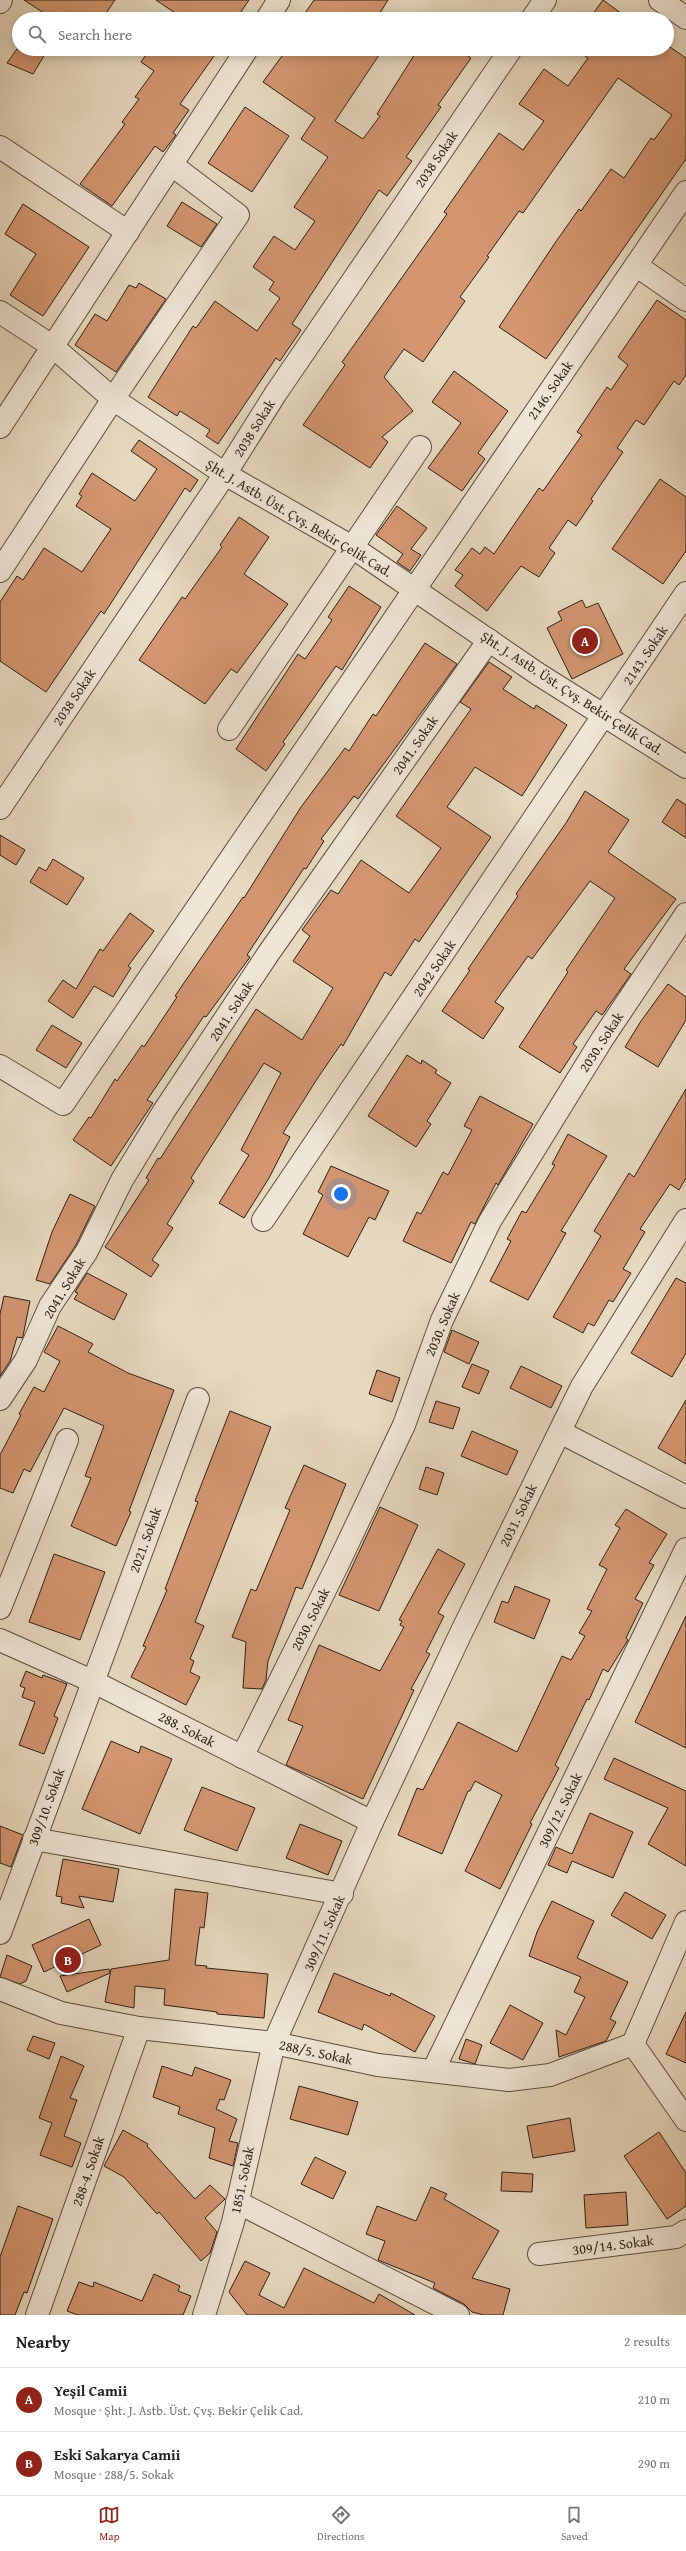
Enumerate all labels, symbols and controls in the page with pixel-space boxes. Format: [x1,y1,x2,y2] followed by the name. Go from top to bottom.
[12,12,674,56] search box
[26,23,48,45] icon: search
[58,24,132,45] text: Search here
[410,126,463,191] street label: 2038 Sokak
[522,356,578,424] street label: 2146. Sokak
[228,394,280,461] street label: 2038 Sokak
[202,454,396,582] street label: Şht. J. Astb. Üst. Çvş. Bekir Çelik Cad.
[618,620,673,689] street label: 2143. Sokak
[572,626,598,656] pin: A
[478,628,666,758] street label: Şht. J. Astb. Üst. Çvş. Bekir Çelik Cad.
[48,664,101,729] street label: 2038 Sokak
[387,711,443,779] street label: 2041. Sokak
[408,935,461,1000] street label: 2042 Sokak
[204,976,258,1045] street label: 2041. Sokak
[574,1007,628,1076] street label: 2030. Sokak
[331,1184,351,1204] your location
[38,1253,91,1322] street label: 2041. Sokak
[419,1288,465,1359] street label: 2030. Sokak
[494,1479,542,1550] street label: 2031. Sokak
[124,1504,166,1575] street label: 2021. Sokak
[286,1583,335,1654] street label: 2030. Sokak
[155,1706,220,1752] street label: 288. Sokak
[23,1764,70,1849] street label: 309/10. Sokak
[533,1768,587,1851] street label: 309/12. Sokak
[298,1891,350,1974] street label: 309/11. Sokak
[55,1945,81,1975] pin: B
[277,2034,356,2070] street label: 288/5. Sokak
[67,2132,110,2209] street label: 288-4. Sokak
[225,2144,259,2215] street label: 1851. Sokak
[571,2230,656,2260] street label: 309/14. Sokak
[16,2329,70,2354] text: Nearby
[624,2332,670,2351] text: 2 results
[54,2380,127,2401] text: Yeşil Camii
[25,2390,33,2409] text: A
[638,2390,670,2409] text: 210 m
[54,2401,303,2420] text: Mosque · Şht. J. Astb. Üst. Çvş. Bekir Çelik Cad.
[54,2444,180,2465] text: Eski Sakarya Camii
[25,2454,33,2473] text: B
[638,2454,670,2473] text: 290 m
[54,2465,174,2484] text: Mosque · 288/5. Sokak
[98,2504,120,2544] tab: Map
[317,2504,364,2544] tab: Directions
[561,2504,588,2544] tab: Saved

